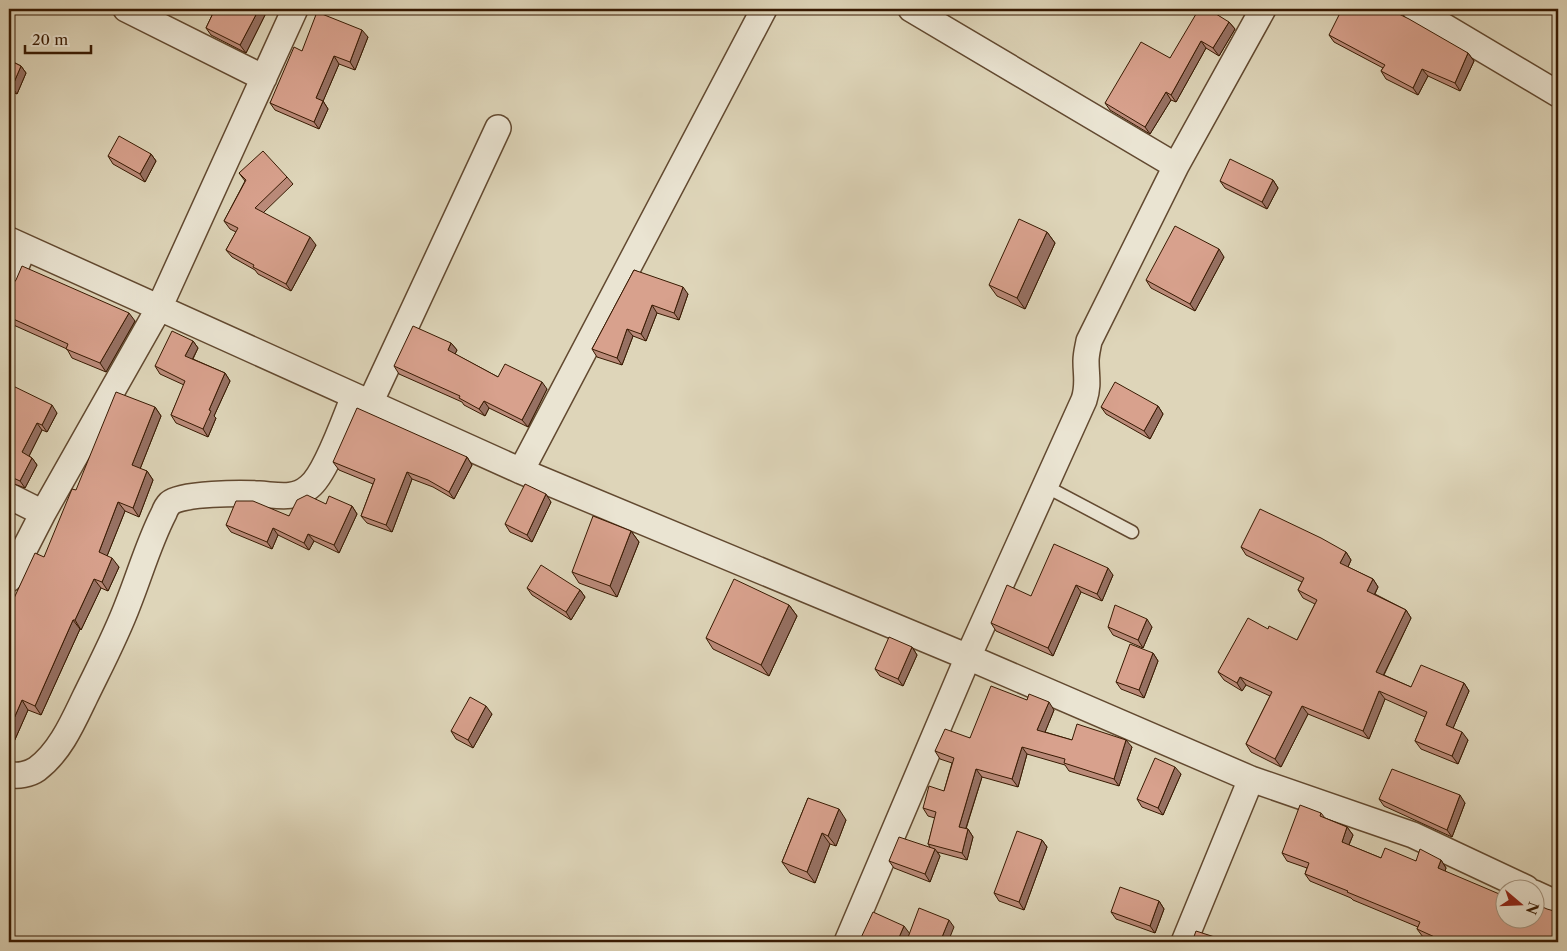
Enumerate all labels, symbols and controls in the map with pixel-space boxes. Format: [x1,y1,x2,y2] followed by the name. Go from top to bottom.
[25,22,91,54] scale bar
[32,30,68,49] text: 20 m
[1494,878,1544,928] north arrow
[1522,900,1543,917] text: N

